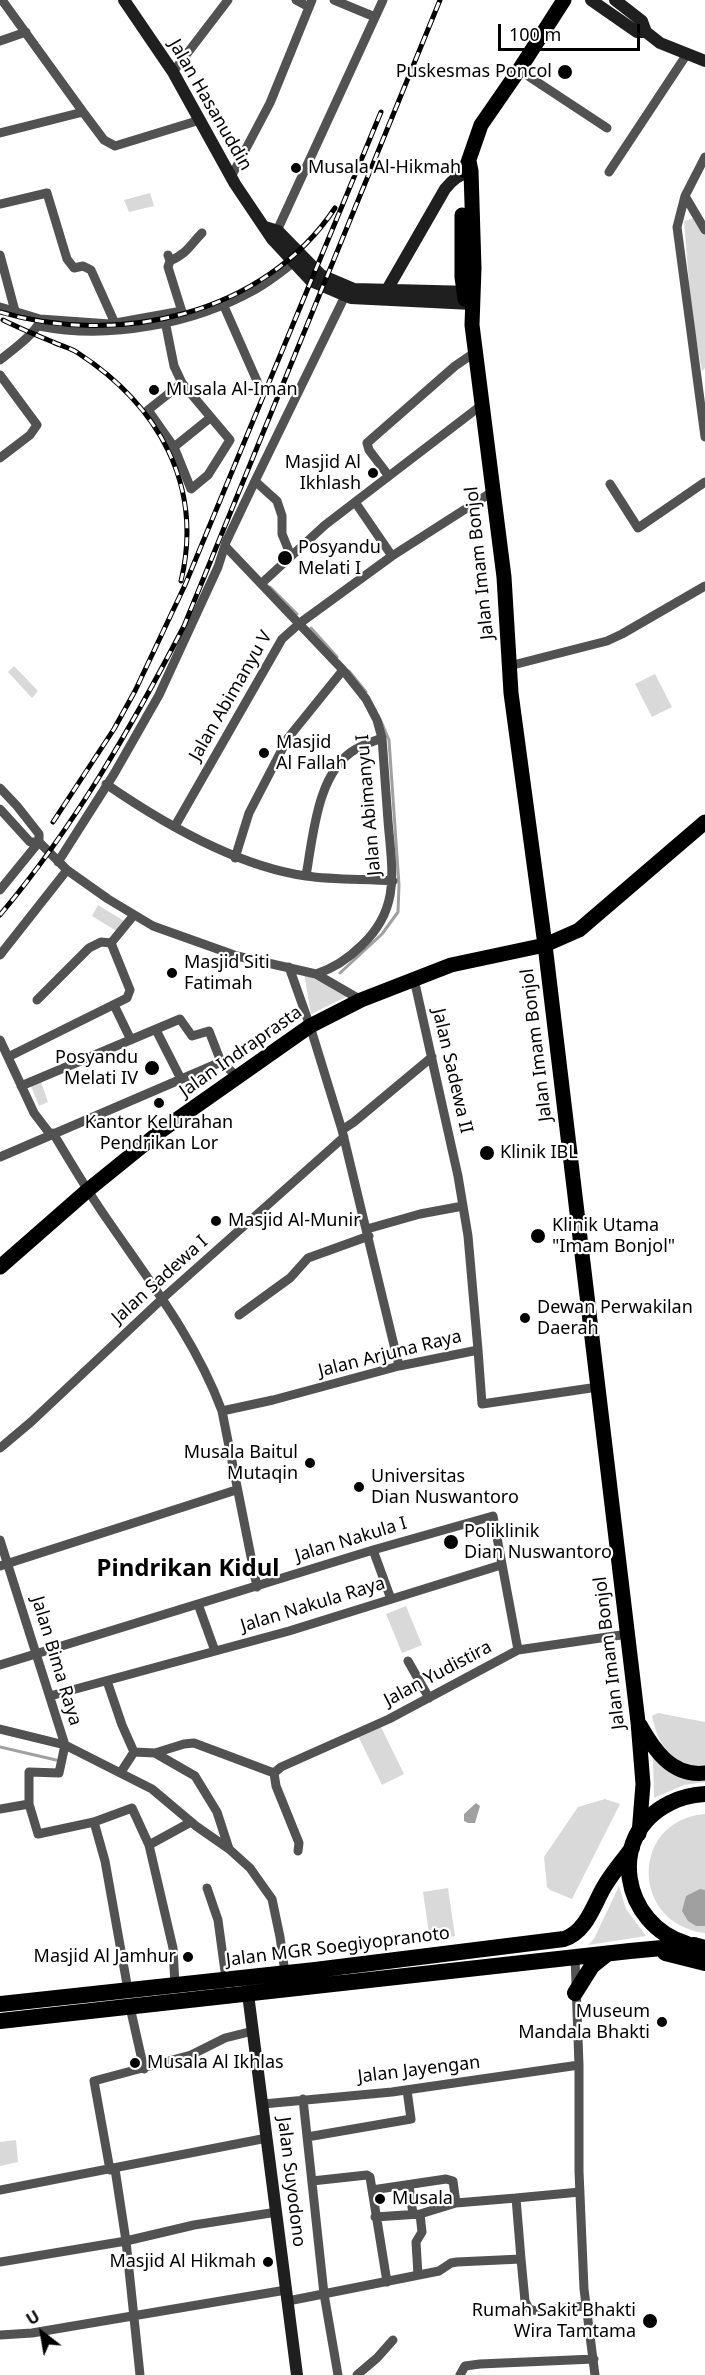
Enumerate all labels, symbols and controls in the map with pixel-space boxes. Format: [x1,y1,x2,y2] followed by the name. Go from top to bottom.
[501,12,644,50] scale bar
[509,22,561,46] text: 100 m
[164,36,256,174] street label: Jalan Hasanuddin
[396,61,552,83] place label: Puskesmas Poncol
[556,63,574,81] marker: Puskesmas Poncol
[308,157,461,179] place label: Musala Al-Hikmah
[289,161,303,175] marker: Musala Al-Hikmah
[166,379,298,401] place label: Musala Al-Iman
[147,383,161,397] marker: Musala Al-Iman
[285,452,361,494] place label: Masjid Al Ikhlash
[366,466,380,480] marker: Masjid Al Ikhlash
[461,485,499,641] street label: Jalan Imam Bonjol
[298,537,381,580] place label: Posyandu Melati I
[276,549,294,567] marker: Posyandu Melati I
[185,627,277,765] street label: Jalan Abimanyu V
[276,732,347,774] place label: Masjid Al Fallah
[352,733,386,877] street label: Jalan Abimanyu I
[257,746,271,760] marker: Masjid Al Fallah
[184,952,270,994] place label: Masjid Siti Fatimah
[165,966,179,980] marker: Masjid Siti Fatimah
[517,967,557,1123] street label: Jalan Imam Bonjol
[176,1002,306,1102] street label: Jalan Indraprasta
[427,1006,477,1136] street label: Jalan Sadewa II
[55,1047,138,1090] place label: Posyandu Melati IV
[143,1059,161,1077] marker: Posyandu Melati IV
[152,1096,166,1110] marker: Kantor Kelurahan Pendrikan Lor
[85,1112,233,1154] place label: Kantor Kelurahan Pendrikan Lor
[500,1142,578,1164] place label: Klinik IBL
[478,1144,496,1162] marker: Klinik IBL
[228,1210,361,1232] place label: Masjid Al-Munir
[209,1214,223,1228] marker: Masjid Al-Munir
[552,1215,675,1258] place label: Klinik Utama "Imam Bonjol"
[529,1227,547,1245] marker: Klinik Utama "Imam Bonjol"
[108,1231,212,1329] street label: Jalan Sadewa I
[537,1297,693,1340] place label: Dewan Perwakilan Daerah
[518,1311,532,1325] marker: Dewan Perwakilan Daerah
[316,1326,464,1382] street label: Jalan Arjuna Raya
[184,1442,298,1484] place label: Musala Baitul Mutaqin
[303,1456,317,1470] marker: Musala Baitul Mutaqin
[371,1466,519,1508] place label: Universitas Dian Nuswantoro
[352,1480,366,1494] marker: Universitas Dian Nuswantoro
[293,1513,409,1567] street label: Jalan Nakula I
[464,1521,612,1564] place label: Poliklinik Dian Nuswantoro
[442,1533,460,1551] marker: Poliklinik Dian Nuswantoro
[97,1555,279,1583] district label: Pindrikan Kidul
[238,1573,388,1637] street label: Jalan Nakula Raya
[590,1575,630,1731] street label: Jalan Imam Bonjol
[26,1594,86,1728] street label: Jalan Bima Raya
[380,1637,496,1711] street label: Jalan Yudistira
[225,1923,451,1971] street label: Jalan MGR Soegiyopranoto
[34,1946,176,1968] place label: Masjid Al Jamhur
[181,1950,195,1964] marker: Masjid Al Jamhur
[518,2001,650,2044] place label: Museum Mandala Bhakti
[655,2015,669,2029] marker: Museum Mandala Bhakti
[147,2052,284,2074] place label: Musala Al Ikhlas
[356,2052,482,2088] street label: Jalan Jayengan
[128,2056,142,2070] marker: Musala Al Ikhlas
[272,2116,310,2248] street label: Jalan Suyodono
[392,2188,453,2210] place label: Musala
[373,2192,387,2206] marker: Musala
[109,2251,256,2273] place label: Masjid Al Hikmah
[261,2255,275,2269] marker: Masjid Al Hikmah
[472,2300,636,2342] place label: Rumah Sakit Bhakti Wira Tamtama
[12,2303,72,2363] north arrow
[22,2305,44,2330] text: U
[641,2312,659,2330] marker: Rumah Sakit Bhakti Wira Tamtama

